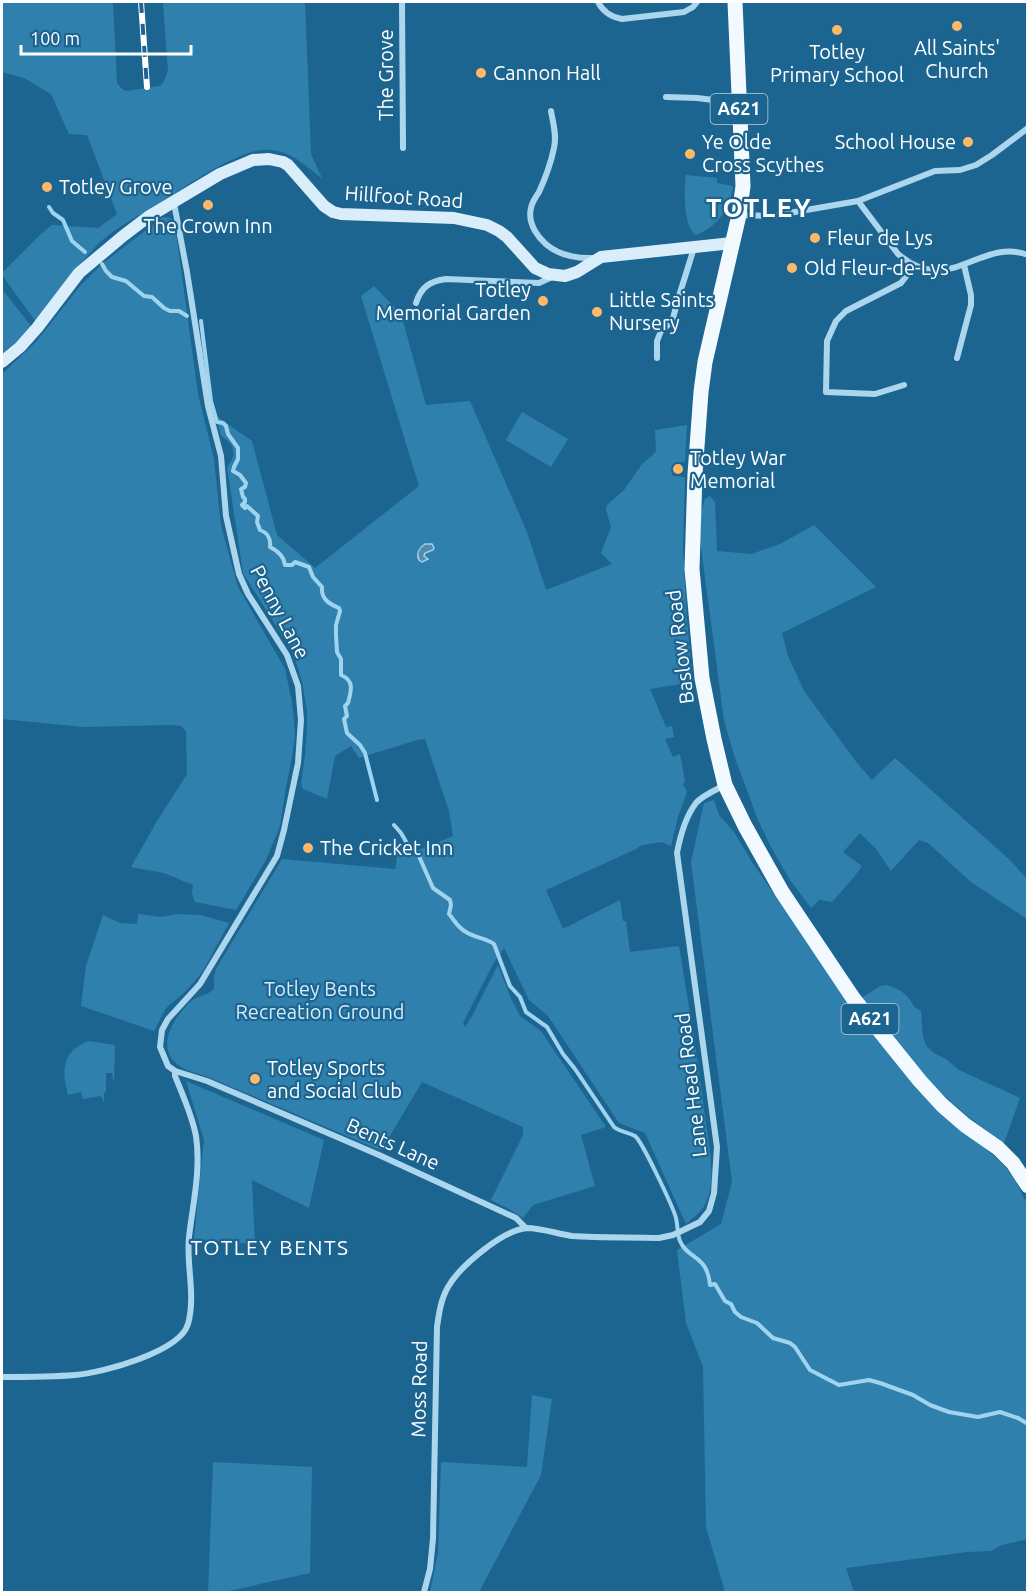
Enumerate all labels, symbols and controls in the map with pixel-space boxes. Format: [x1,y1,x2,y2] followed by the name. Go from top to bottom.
[21,18,190,56] scale bar
[950,19,964,33] marker: All Saints' Church
[830,23,844,37] marker: Totley Primary School
[30,28,80,48] text: 100 m
[374,29,397,121] street label: The Grove
[914,36,1000,82] place label: All Saints' Church
[770,40,904,86] place label: Totley Primary School
[493,61,601,84] place label: Cannon Hall
[474,66,488,80] marker: Cannon Hall
[710,94,768,124] road number: A621
[702,130,824,176] place label: Ye Olde Cross Scythes
[835,130,956,153] place label: School House
[961,135,975,149] marker: School House
[683,147,697,161] marker: Ye Olde Cross Scythes
[59,175,172,198] place label: Totley Grove
[40,180,54,194] marker: Totley Grove
[344,181,464,212] street label: Hillfoot Road
[706,193,812,222] district label: TOTLEY
[201,198,215,212] marker: The Crown Inn
[143,214,273,237] place label: The Crown Inn
[827,226,933,249] place label: Fleur de Lys
[808,231,822,245] marker: Fleur de Lys
[804,256,949,279] place label: Old Fleur-de-Lys
[785,261,799,275] marker: Old Fleur-de-Lys
[376,278,531,324] place label: Totley Memorial Garden
[609,288,714,334] place label: Little Saints Nursery
[536,294,550,308] marker: Totley Memorial Garden
[590,305,604,319] marker: Little Saints Nursery
[690,446,787,492] place label: Totley War Memorial
[671,462,685,476] marker: Totley War Memorial
[246,561,315,662] street label: Penny Lane
[661,589,698,705] street label: Baslow Road
[320,836,453,859] place label: The Cricket Inn
[301,841,315,855] marker: The Cricket Inn
[235,977,405,1023] park label: Totley Bents Recreation Ground
[842,1004,898,1034] road number: A621
[670,1012,711,1159] street label: Lane Head Road
[267,1056,402,1102] place label: Totley Sports and Social Club
[248,1072,262,1086] marker: Totley Sports and Social Club
[343,1113,443,1174] street label: Bents Lane
[190,1235,350,1259] district label: TOTLEY BENTS
[406,1340,431,1438] street label: Moss Road

